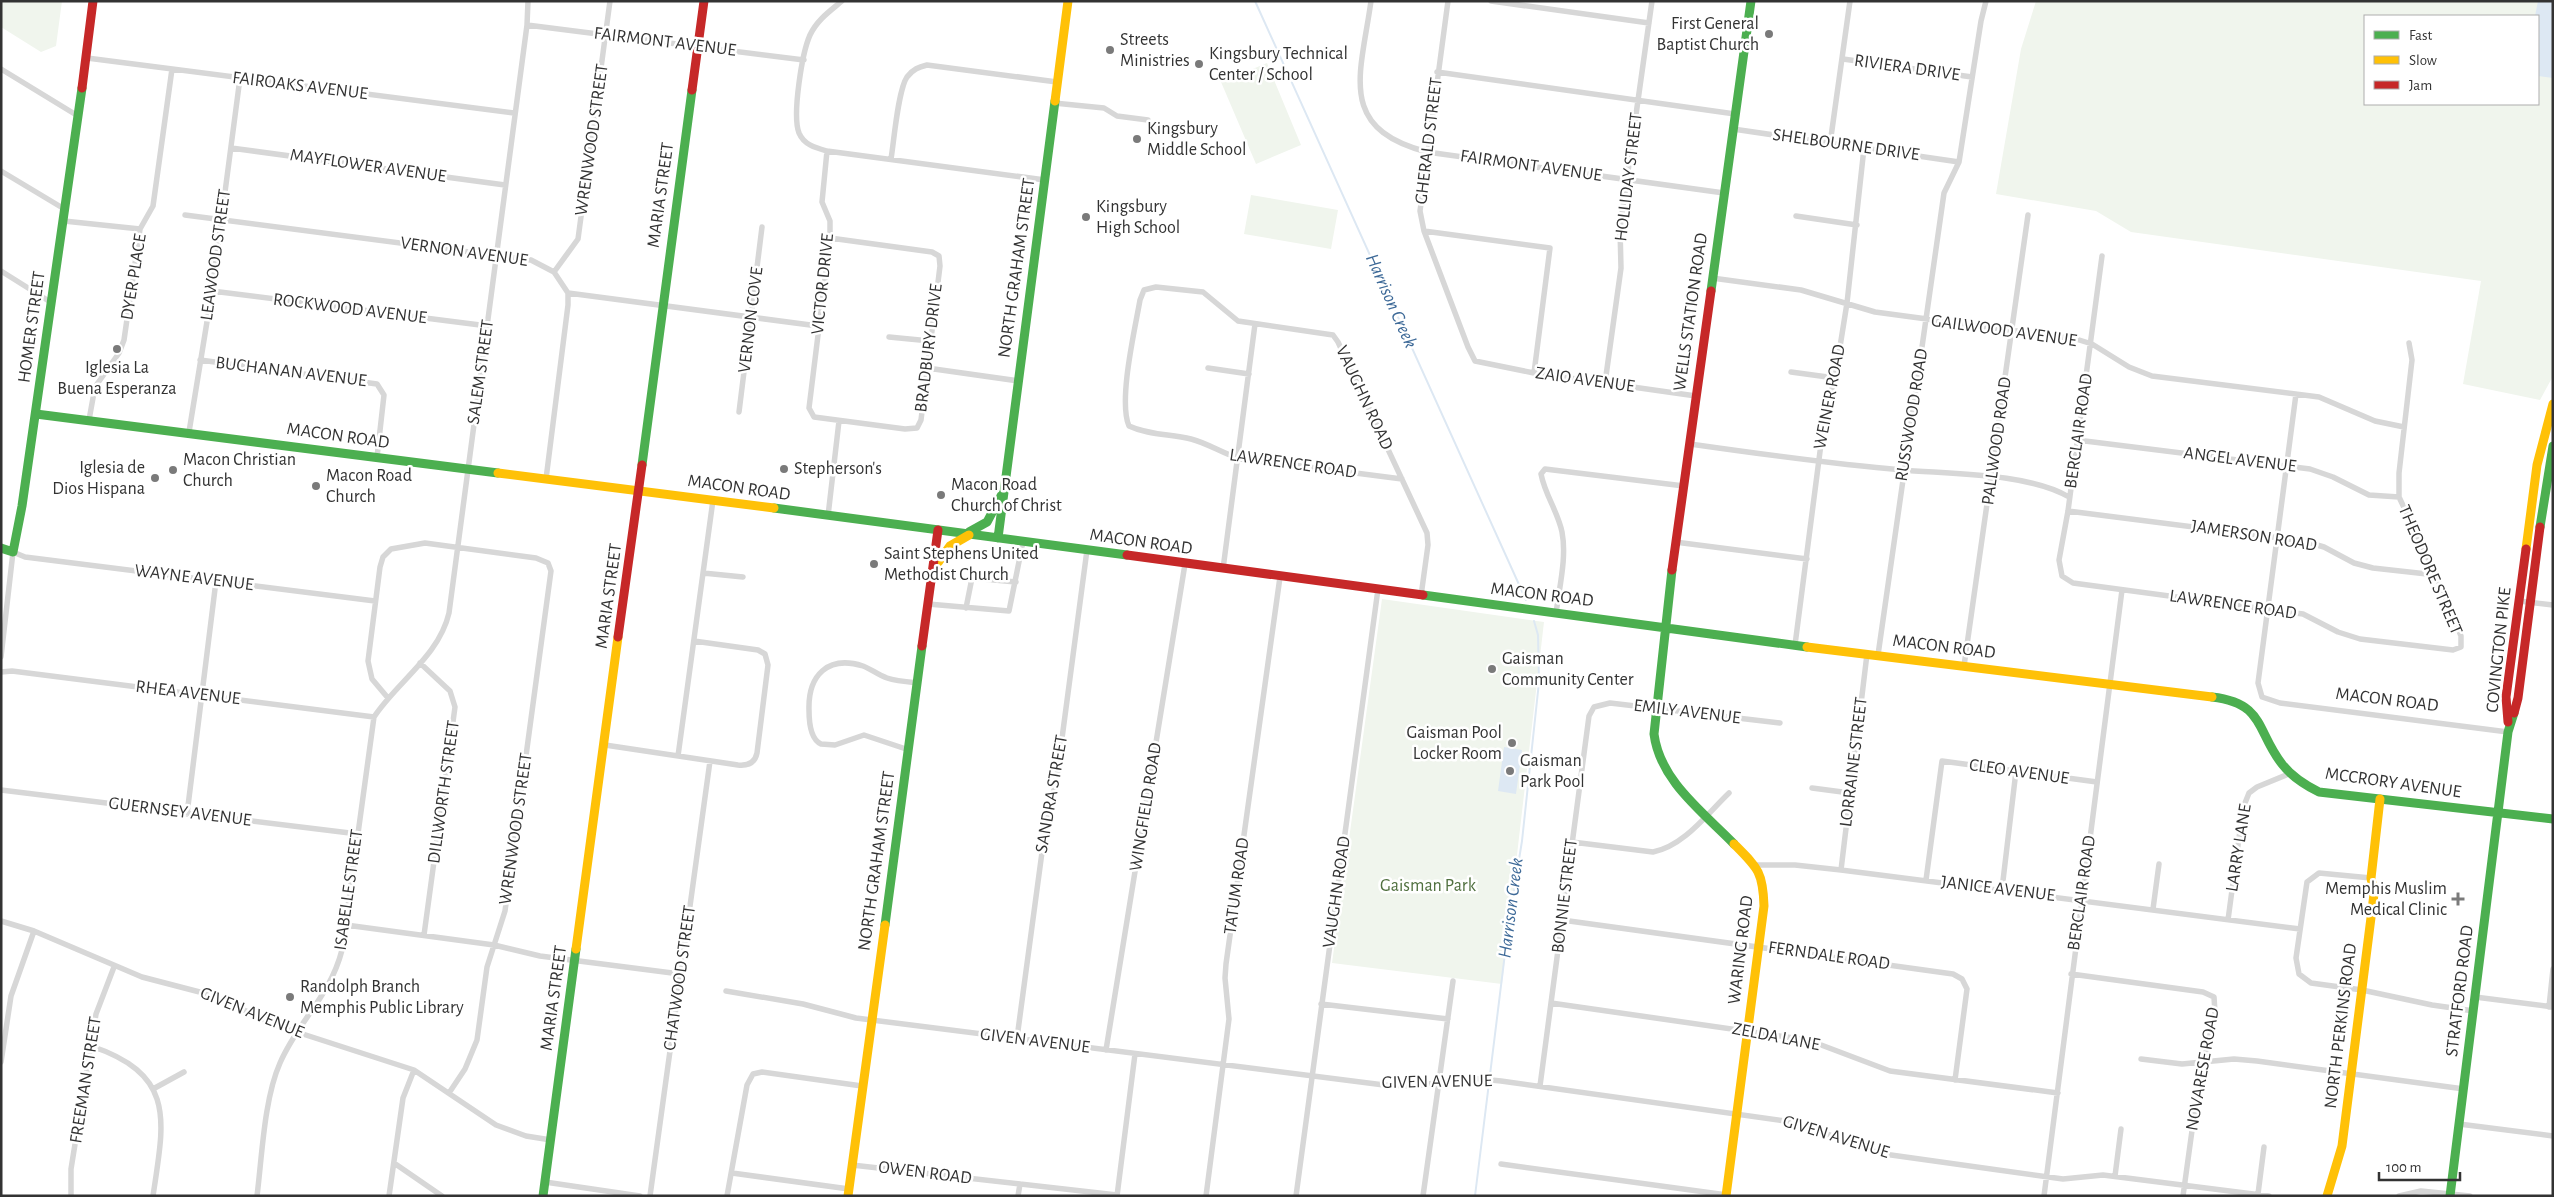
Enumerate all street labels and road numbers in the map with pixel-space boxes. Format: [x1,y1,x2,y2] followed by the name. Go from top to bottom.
[593,24,737,60] street label: FAIRMONT AVENUE
[1853,52,1961,84] street label: RIVIERA DRIVE
[572,63,612,217] street label: WRENWOOD STREET
[231,69,369,103] street label: FAIROAKS AVENUE
[1412,76,1446,205] street label: GHERALD STREET
[1612,111,1646,243] street label: HOLLIDAY STREET
[1771,126,1921,164] street label: SHELBOURNE DRIVE
[645,141,677,249] street label: MARIA STREET
[289,146,448,186] street label: MAYFLOWER AVENUE
[1459,147,1603,185] street label: FAIRMONT AVENUE
[995,177,1039,359] street label: NORTH GRAHAM STREET
[198,188,234,322] street label: LEAWOOD STREET
[118,232,150,321] street label: DYER PLACE
[809,232,837,335] street label: VICTOR DRIVE
[1671,232,1711,392] street label: WELLS STATION ROAD
[399,234,529,270] street label: VERNON AVENUE
[736,266,766,374] street label: VERNON COVE
[15,270,49,384] street label: HOMER STREET
[912,282,946,413] street label: BRADBURY DRIVE
[272,291,428,327] street label: ROCKWOOD AVENUE
[1930,312,2078,350] street label: GAILWOOD AVENUE
[465,318,497,425] street label: SALEM STREET
[1332,343,1396,453] street label: VAUGHN ROAD
[1811,343,1849,451] street label: WEINER ROAD
[1893,347,1931,483] street label: RUSSWOOD ROAD
[214,354,368,390] street label: BUCHANAN AVENUE
[1534,364,1636,396] street label: ZAIO AVENUE
[2062,372,2096,490] street label: BERCLAIR ROAD
[1979,376,2015,506] street label: PALLWOOD ROAD
[286,420,390,452] street label: MACON ROAD
[2183,444,2298,476] street label: ANGEL AVENUE
[1228,446,1358,482] street label: LAWRENCE ROAD
[687,472,791,504] street label: MACON ROAD
[2395,503,2465,638] street label: THEODORE STREET
[2190,517,2318,555] street label: JAMERSON ROAD
[1089,526,1193,558] street label: MACON ROAD
[593,542,625,650] street label: MARIA STREET
[133,562,255,594] street label: WAYNE AVENUE
[1490,580,1594,610] street label: MACON ROAD
[2483,586,2515,713] street label: COVINGTON PIKE
[2168,587,2298,623] street label: LAWRENCE ROAD
[1892,632,1996,662] street label: MACON ROAD
[135,678,242,708] street label: RHEA AVENUE
[2335,685,2439,715] street label: MACON ROAD
[1632,696,1742,728] street label: EMILY AVENUE
[1837,696,1871,828] street label: LORRAINE STREET
[425,719,463,865] street label: DILLWORTH STREET
[1033,733,1071,854] street label: SANDRA STREET
[1127,741,1165,873] street label: WINGFIELD ROAD
[496,752,536,906] street label: WRENWOOD STREET
[1968,756,2070,788] street label: CLEO AVENUE
[2324,765,2462,802] street label: MCCRORY AVENUE
[855,770,899,952] street label: NORTH GRAHAM STREET
[108,794,253,830] street label: GUERNSEY AVENUE
[2223,802,2255,893] street label: LARRY LANE
[332,828,366,952] street label: ISABELLE STREET
[2065,834,2099,952] street label: BERCLAIR ROAD
[1320,835,1354,949] street label: VAUGHN ROAD
[1221,836,1253,936] street label: TATUM ROAD
[1549,837,1581,954] street label: BONNIE STREET
[1940,873,2056,905] street label: JANICE AVENUE
[1725,894,1757,1006] street label: WARING ROAD
[661,904,699,1052] street label: CHATWOOD STREET
[2443,924,2477,1058] street label: STRATFORD ROAD
[1767,939,1891,973] street label: FERNDALE ROAD
[2322,942,2360,1110] street label: NORTH PERKINS ROAD
[538,944,570,1052] street label: MARIA STREET
[197,984,307,1042] street label: GIVEN AVENUE
[2183,1006,2223,1132] street label: NOVARESE ROAD
[67,1015,105,1145] street label: FREEMAN STREET
[1730,1020,1822,1054] street label: ZELDA LANE
[979,1025,1091,1057] street label: GIVEN AVENUE
[1382,1072,1493,1092] street label: GIVEN AVENUE
[1781,1112,1892,1162] street label: GIVEN AVENUE
[877,1158,973,1188] street label: OWEN ROAD

